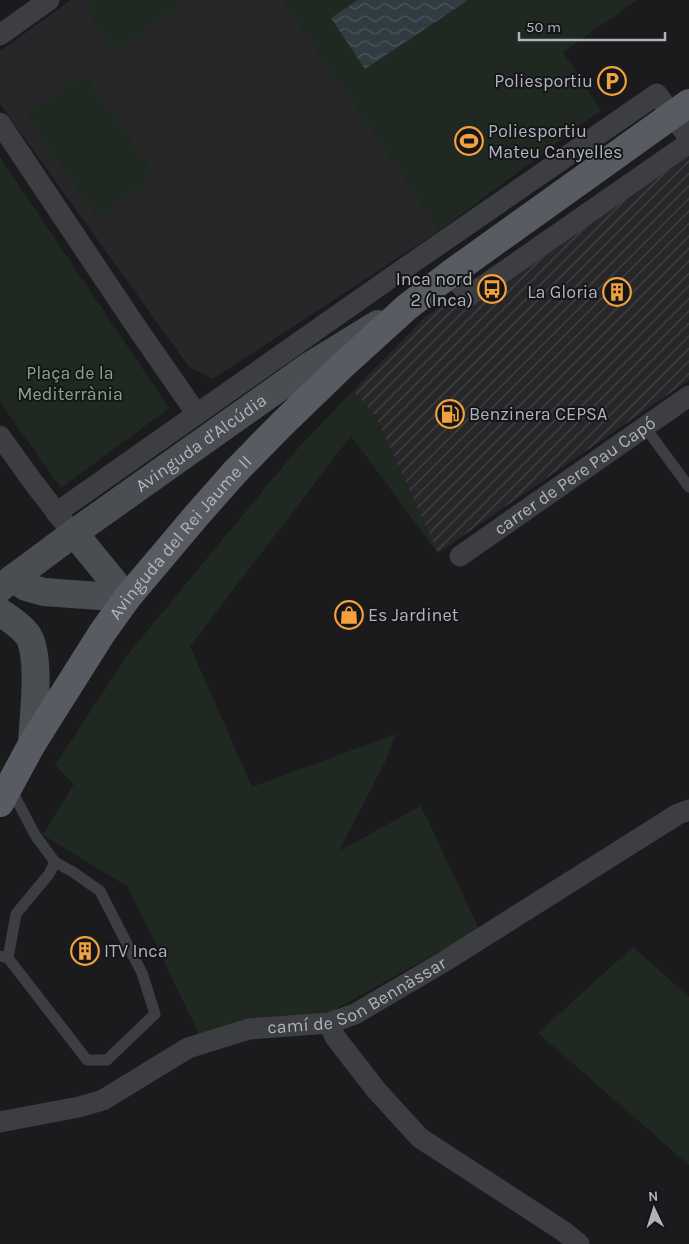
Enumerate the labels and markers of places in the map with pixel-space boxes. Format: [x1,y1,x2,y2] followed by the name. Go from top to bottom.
[597,66,627,96] parking icon: Poliesportiu
[494,70,593,92] place label: Poliesportiu
[488,120,623,163] place label: Poliesportiu Mateu Canyelles
[454,126,484,156] sports icon: Poliesportiu Mateu Canyelles
[396,268,473,311] place label: Inca nord 2 (Inca)
[477,274,507,304] bus stop icon: Inca nord 2 (Inca)
[602,277,632,307] building icon: La Gloria
[527,281,598,303] place label: La Gloria
[435,399,465,429] fuel station icon: Benzinera CEPSA
[469,403,607,425] place label: Benzinera CEPSA
[334,600,364,630] shop icon: Es Jardinet
[368,604,459,626] place label: Es Jardinet
[70,936,100,966] building icon: ITV Inca
[104,940,168,962] place label: ITV Inca

